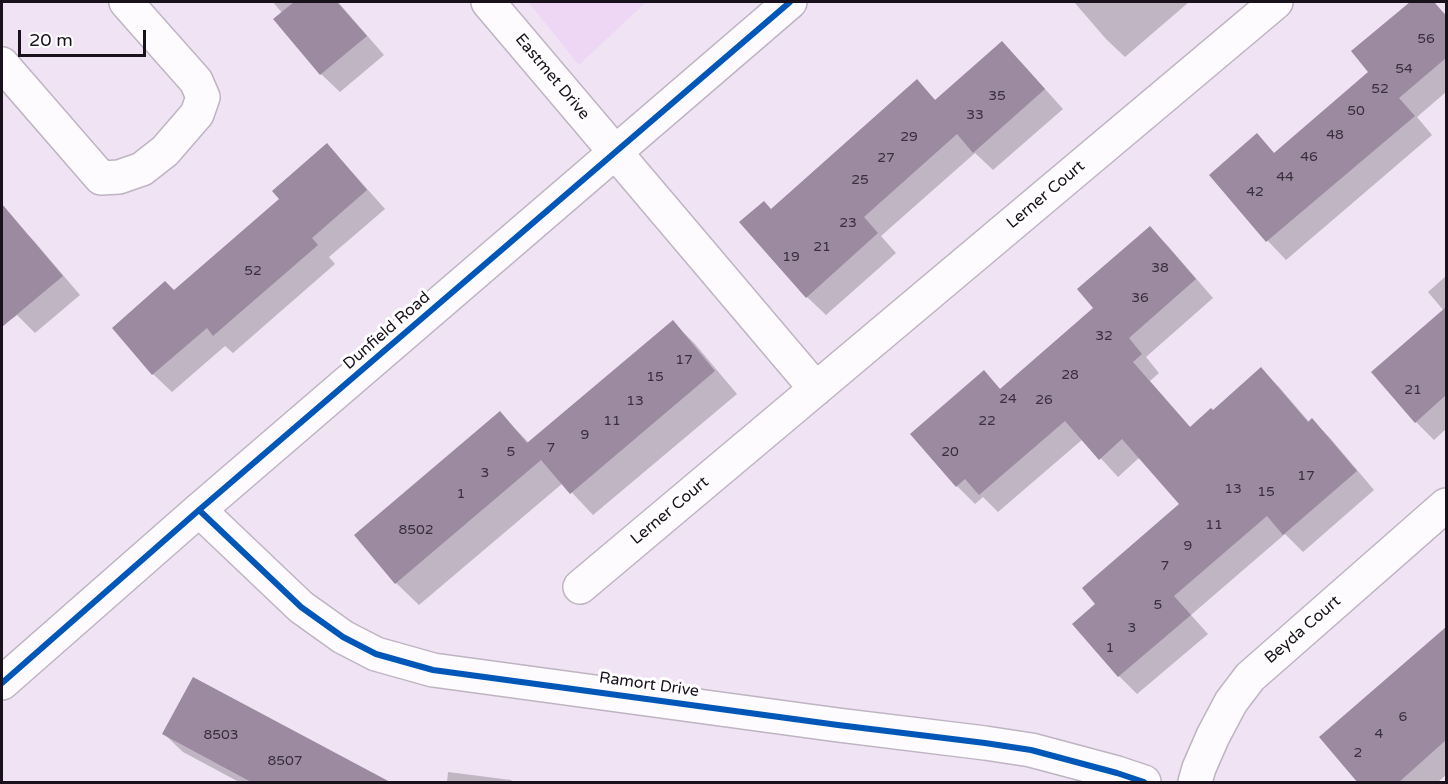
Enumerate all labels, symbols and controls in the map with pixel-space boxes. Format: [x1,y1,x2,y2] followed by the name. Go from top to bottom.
[21,18,148,56] scale bar
[29,29,73,51] text: 20 m
[511,30,593,124] street label: Eastmet Drive
[1417,31,1435,47] house number: 56
[1395,61,1413,77] house number: 54
[1371,81,1389,97] house number: 52
[988,88,1006,104] house number: 35
[1347,103,1365,119] house number: 50
[966,107,984,123] house number: 33
[1326,127,1344,143] house number: 48
[900,129,918,145] house number: 29
[1300,149,1318,165] house number: 46
[877,150,895,166] house number: 27
[1003,157,1089,233] street label: Lerner Court
[1276,169,1294,185] house number: 44
[851,172,869,188] house number: 25
[1246,184,1264,200] house number: 42
[839,215,857,231] house number: 23
[813,239,831,255] house number: 21
[782,249,800,265] house number: 19
[1151,260,1169,276] house number: 38
[244,263,262,279] house number: 52
[340,288,434,374] street label: Dunfield Road
[1131,290,1149,306] house number: 36
[1095,328,1113,344] house number: 32
[675,352,693,368] house number: 17
[1061,367,1079,383] house number: 28
[646,369,664,385] house number: 15
[1404,382,1422,398] house number: 21
[999,391,1017,407] house number: 24
[1035,392,1053,408] house number: 26
[626,393,644,409] house number: 13
[603,413,621,429] house number: 11
[978,413,996,429] house number: 22
[581,427,589,443] house number: 9
[547,440,555,456] house number: 7
[507,444,515,460] house number: 5
[941,444,959,460] house number: 20
[481,465,489,481] house number: 3
[1297,468,1315,484] house number: 17
[627,473,713,549] street label: Lerner Court
[1224,481,1242,497] house number: 13
[1257,484,1275,500] house number: 15
[457,486,465,502] house number: 1
[1205,517,1223,533] house number: 11
[398,522,434,538] house number: 8502
[1184,538,1192,554] house number: 9
[1161,558,1169,574] house number: 7
[1261,592,1345,668] street label: Beyda Court
[1154,597,1162,613] house number: 5
[1128,620,1136,636] house number: 3
[1106,640,1114,656] house number: 1
[598,668,700,702] street label: Ramort Drive
[1399,709,1407,725] house number: 6
[1375,726,1383,742] house number: 4
[203,727,239,743] house number: 8503
[1354,745,1362,761] house number: 2
[267,753,303,769] house number: 8507

